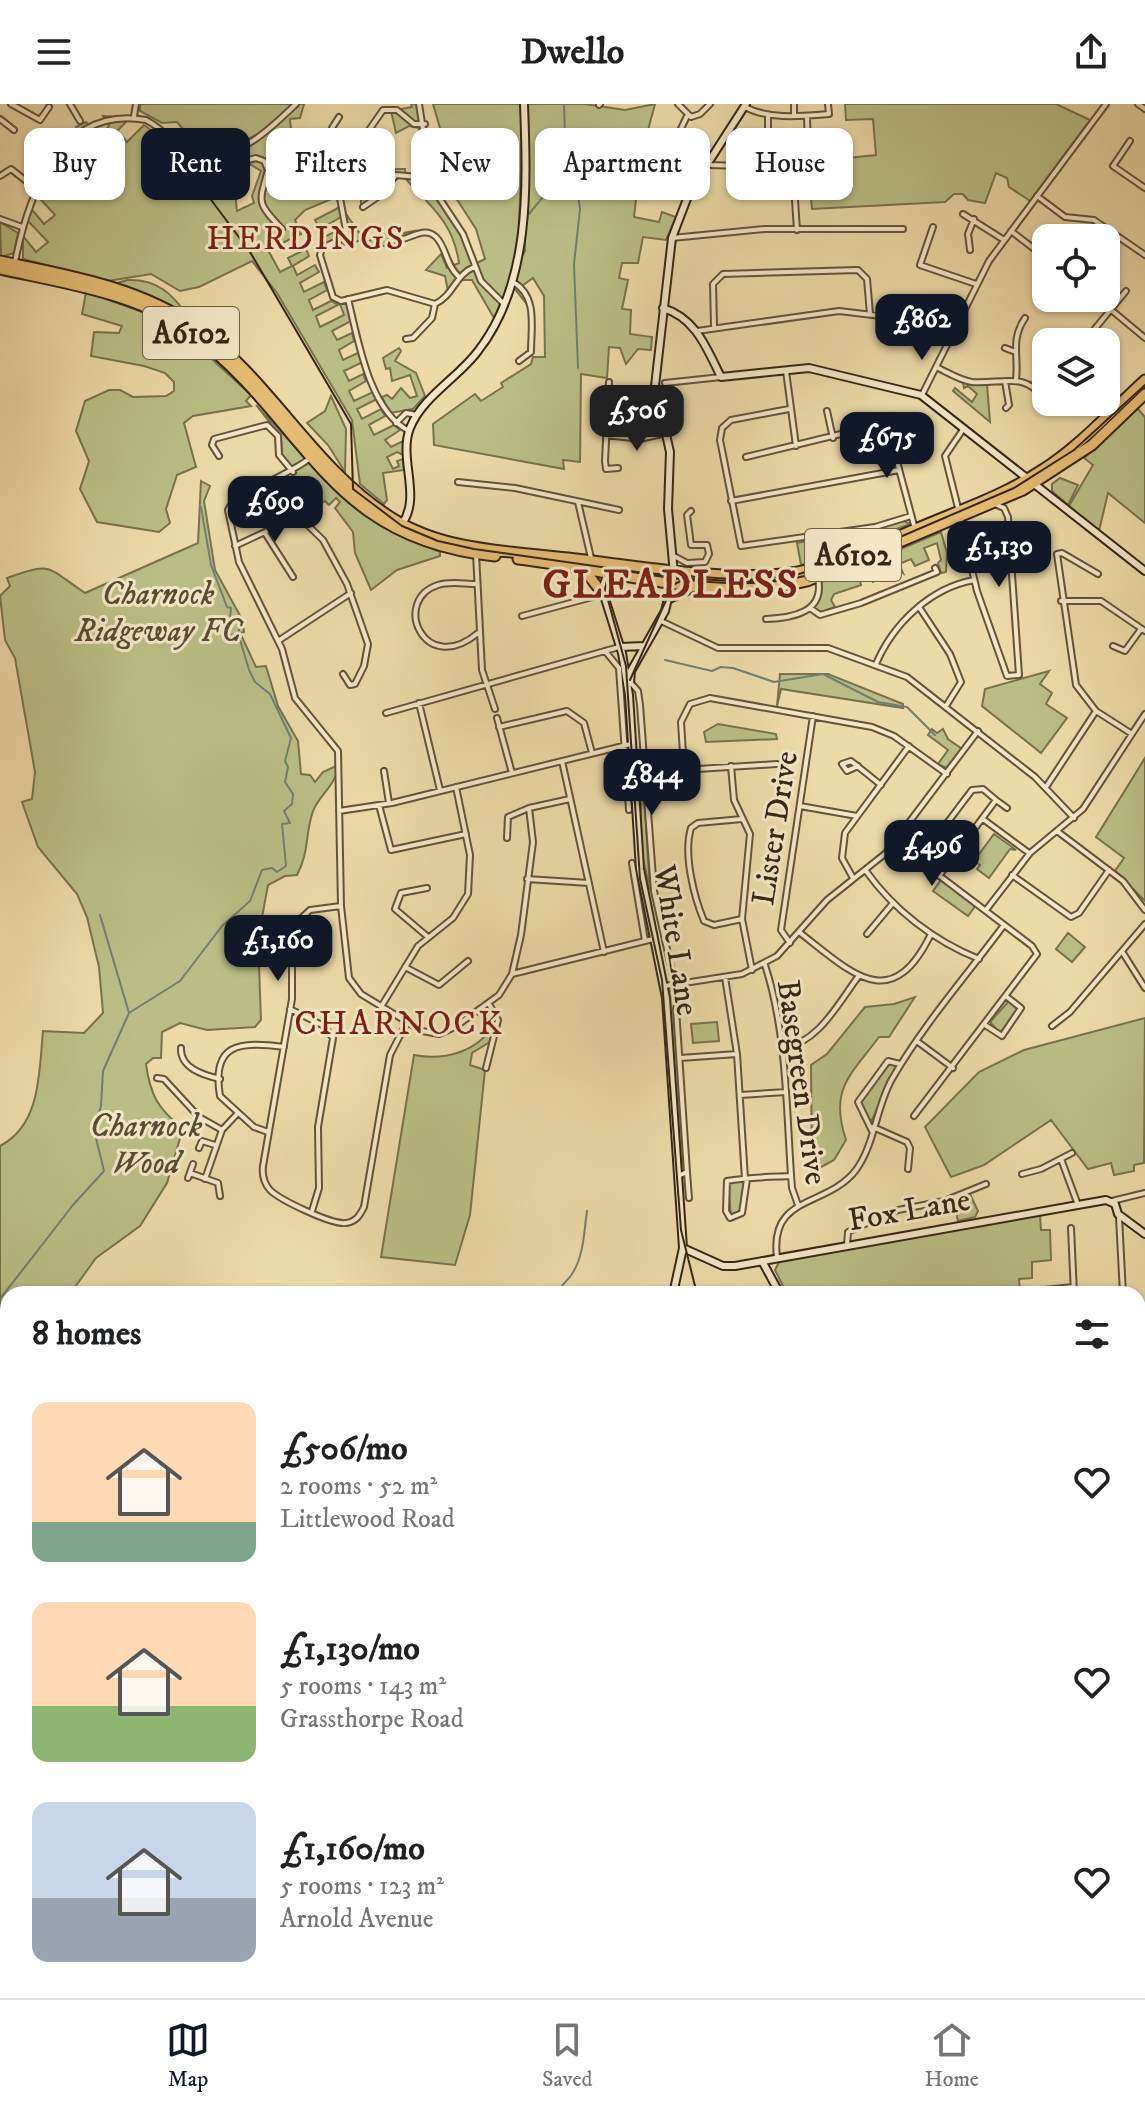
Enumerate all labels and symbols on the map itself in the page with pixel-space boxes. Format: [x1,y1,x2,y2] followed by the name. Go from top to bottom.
[206,218,406,260] district label: HERDINGS
[875,294,969,362] pin: £862
[143,307,239,359] road number: A6102
[590,385,684,453] pin: £506
[840,412,934,480] pin: £675
[228,476,322,544] pin: £690
[934,521,1064,589] pin: £1,130
[805,529,901,581] road number: A6102
[543,561,799,611] district label: GLEADLESS
[74,575,244,652] park label: Charnock Ridgeway FC
[744,748,808,908] street label: Lister Drive
[605,749,699,817] pin: £844
[885,820,979,888] pin: £496
[643,861,707,1019] street label: White Lane
[213,915,343,983] pin: £1,160
[767,977,835,1187] street label: Basegreen Drive
[294,1003,504,1045] district label: CHARNOCK
[90,1107,203,1184] park label: Charnock Wood
[845,1181,973,1241] street label: Fox Lane

